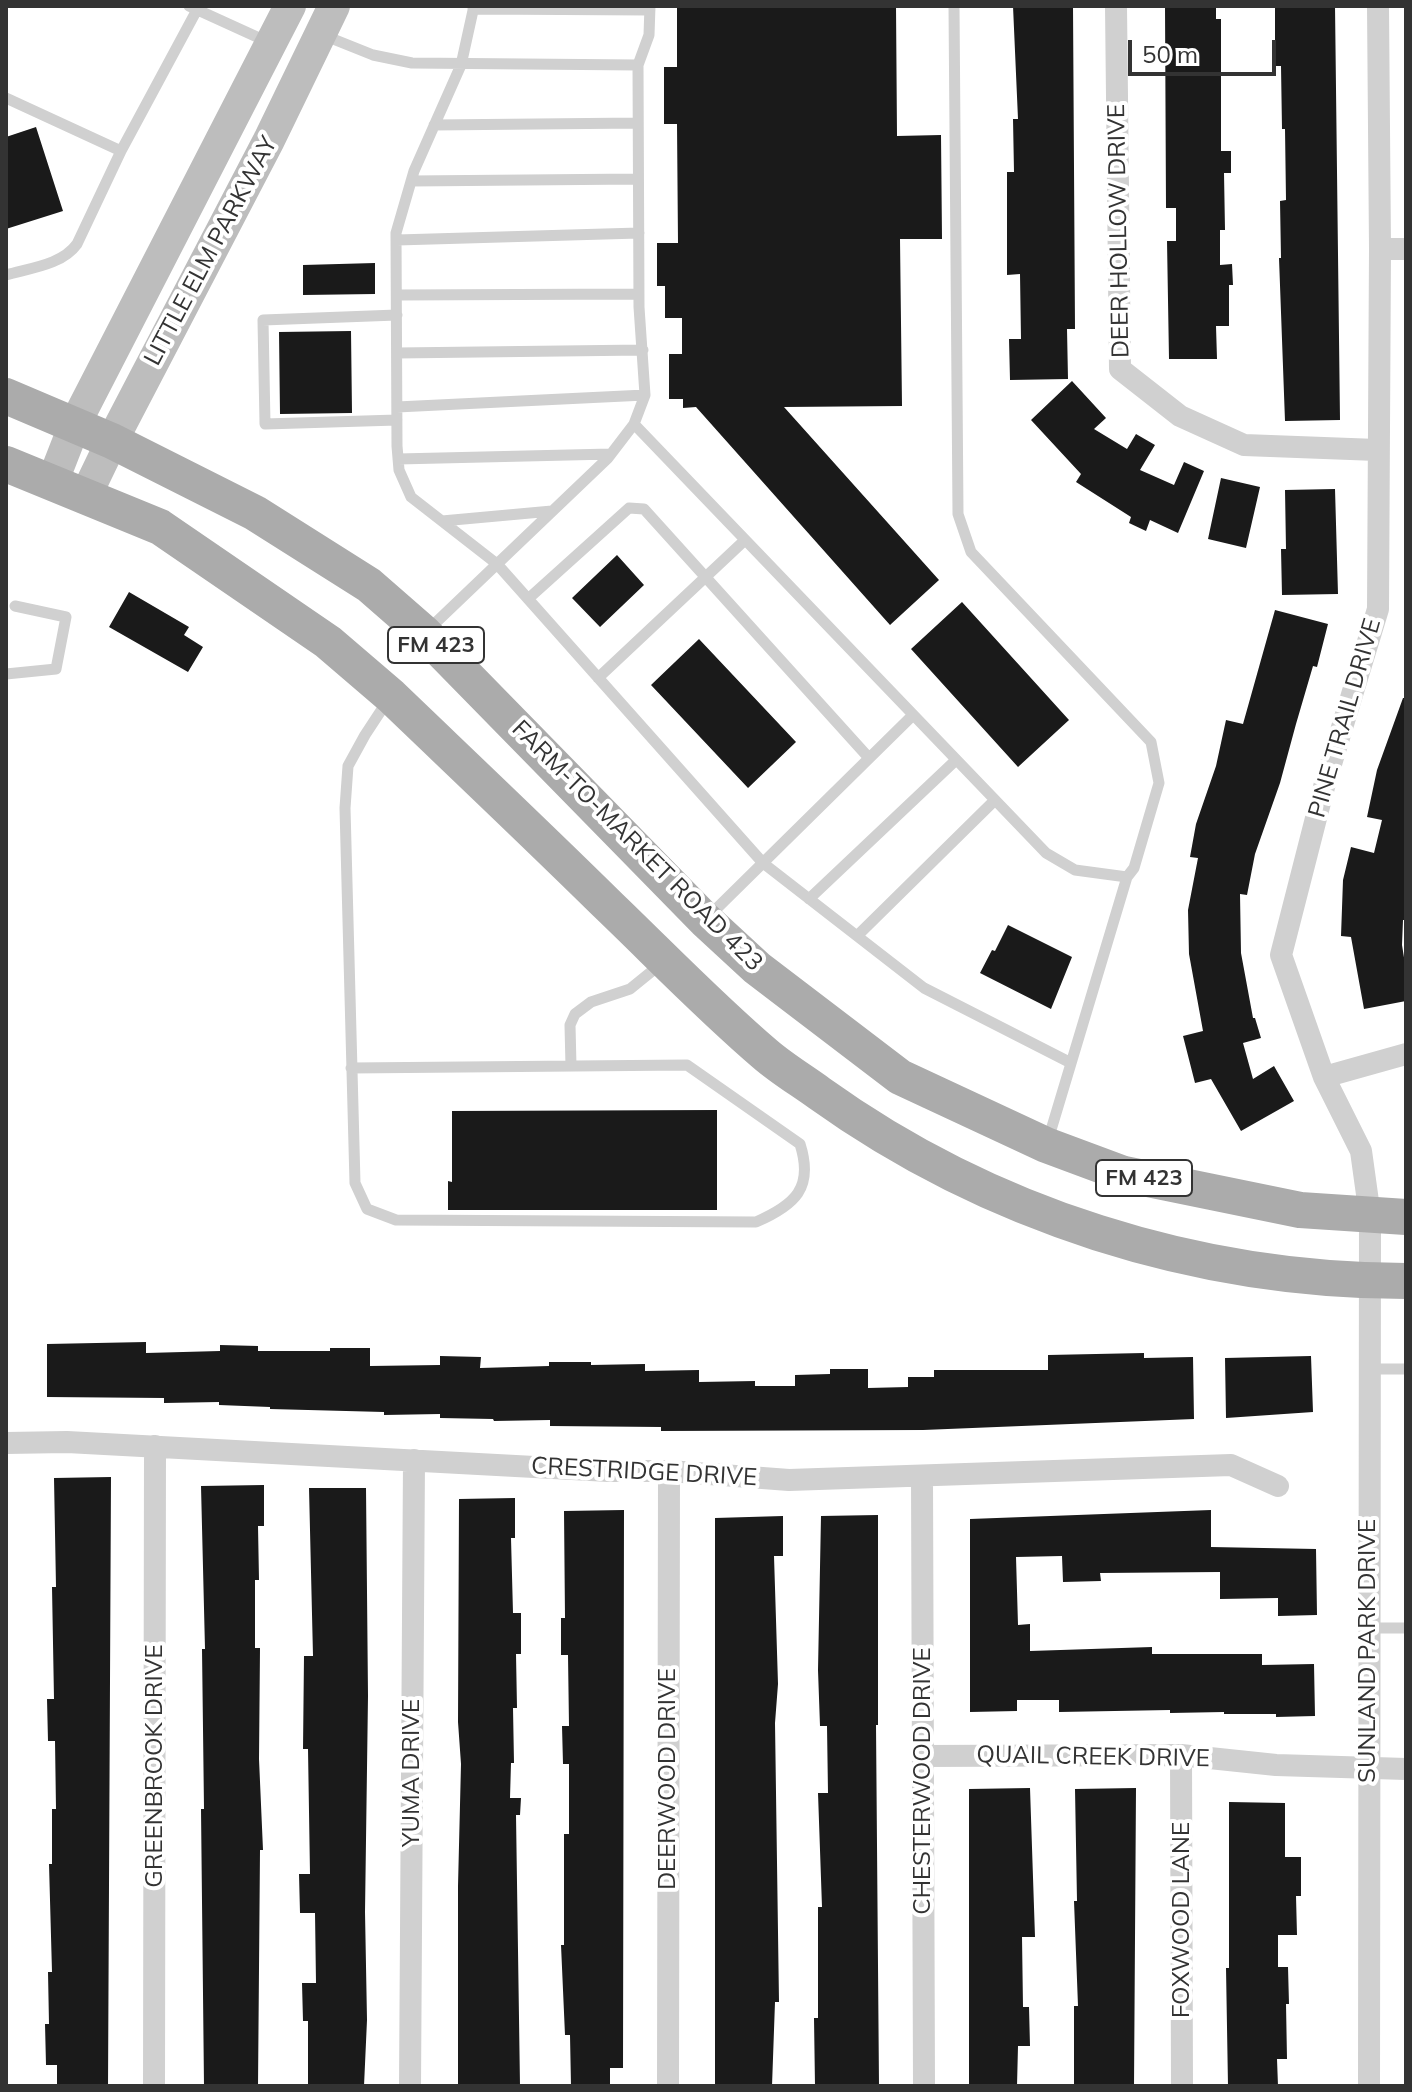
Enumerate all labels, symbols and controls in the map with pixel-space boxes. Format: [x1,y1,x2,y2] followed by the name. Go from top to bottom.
[1132,24,1280,74] scale bar
[1142,39,1198,69] text: 50 m
[1102,104,1136,358] street label: DEER HOLLOW DRIVE
[138,132,284,370] street label: LITTLE ELM PARKWAY
[1303,615,1387,821] street label: PINE TRAIL DRIVE
[388,627,484,663] road number: FM 423
[506,715,768,977] street label: FARM-TO-MARKET ROAD 423
[1096,1160,1192,1196] road number: FM 423
[530,1452,758,1492] street label: CRESTRIDGE DRIVE
[1354,1519,1382,1783] street label: SUNLAND PARK DRIVE
[141,1644,169,1888] street label: GREENBROOK DRIVE
[909,1647,937,1915] street label: CHESTERWOOD DRIVE
[654,1668,682,1890] street label: DEERWOOD DRIVE
[398,1699,426,1847] street label: YUMA DRIVE
[976,1741,1210,1773] street label: QUAIL CREEK DRIVE
[1168,1822,1196,2018] street label: FOXWOOD LANE

